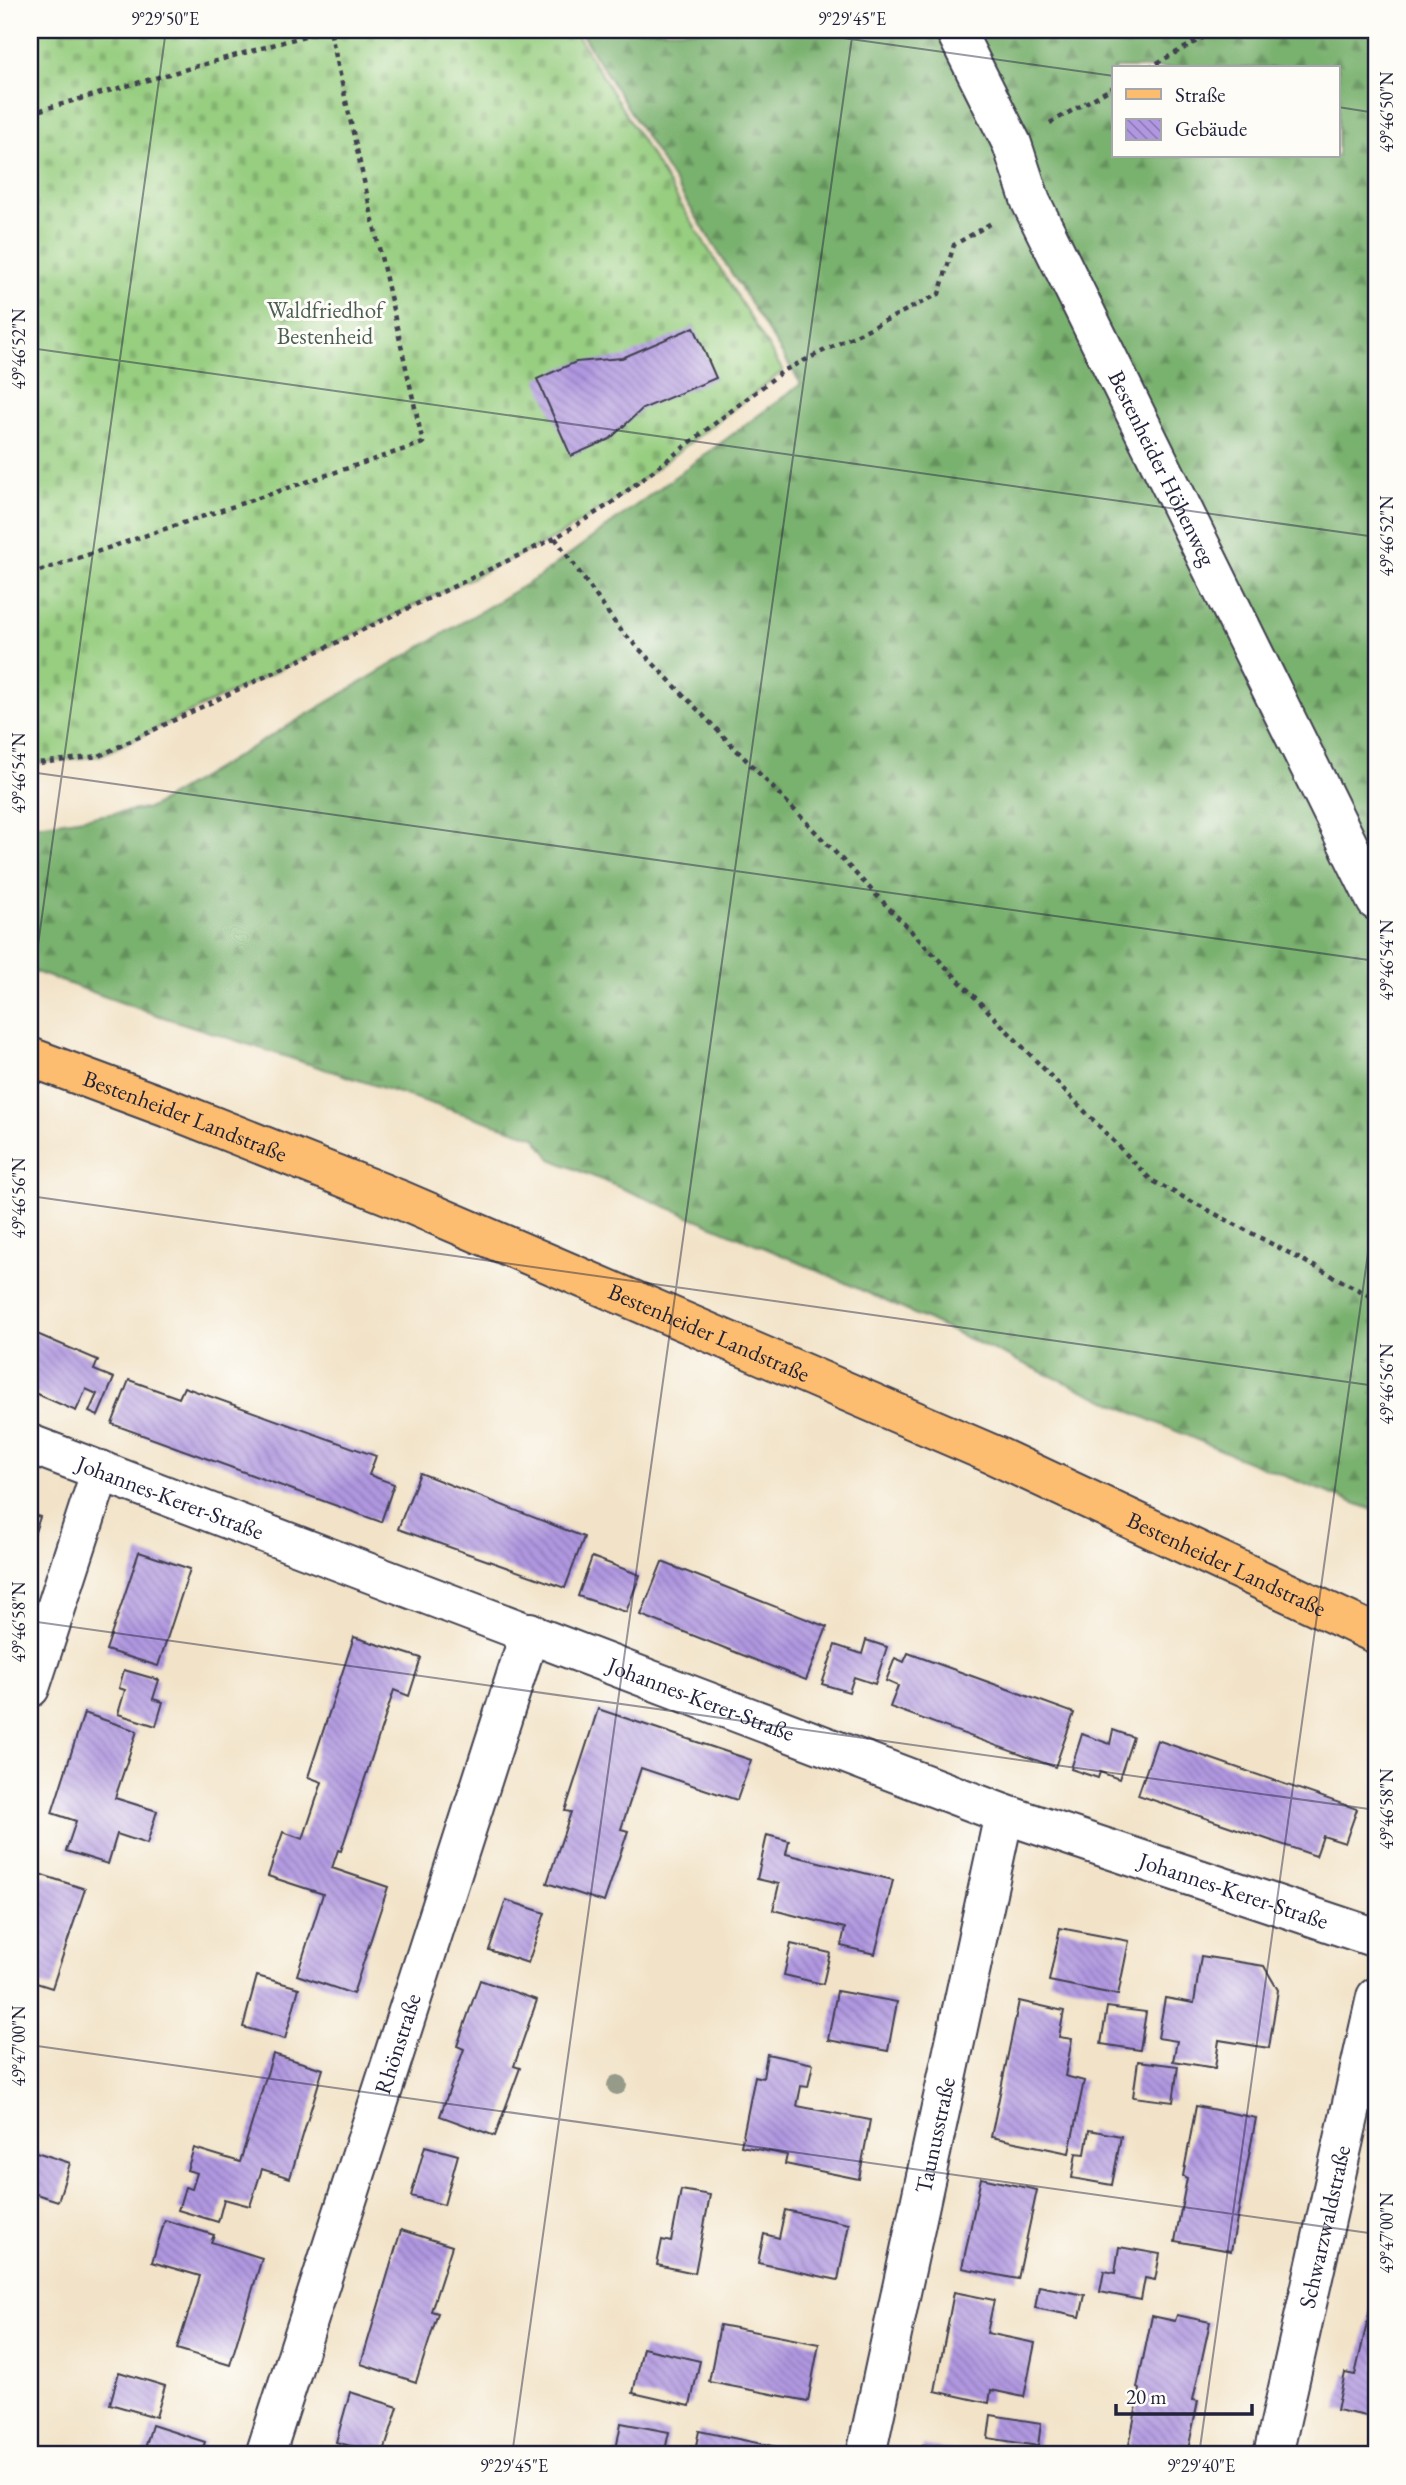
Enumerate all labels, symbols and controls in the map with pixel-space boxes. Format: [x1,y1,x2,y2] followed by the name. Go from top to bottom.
[131,7,199,30] text: 9°29'50"E
[818,7,886,30] text: 9°29'45"E
[1112,66,1340,158] legend
[1375,71,1398,152] text: 49°46'50"N
[1175,81,1226,108] text: Straße
[1175,115,1247,142] text: Gebäude
[267,295,386,351] park label: Waldfriedhof Bestenheid
[7,308,30,389] text: 49°46'52"N
[1101,365,1223,571] street label: Bestenheider Höhenweg
[1375,495,1398,576] text: 49°46'52"N
[7,732,30,813] text: 49°46'54"N
[1375,919,1398,1000] text: 49°46'54"N
[79,1063,292,1169] street label: Bestenheider Landstraße
[7,1157,30,1238] text: 49°46'56"N
[604,1276,814,1389] street label: Bestenheider Landstraße
[1375,1343,1398,1424] text: 49°46'56"N
[71,1447,268,1546] street label: Johannes-Kerer-Straße
[1122,1504,1331,1623] street label: Bestenheider Landstraße
[7,1581,30,1662] text: 49°46'58"N
[602,1649,799,1748] street label: Johannes-Kerer-Straße
[1375,1768,1398,1849] text: 49°46'58"N
[1133,1844,1332,1936] street label: Johannes-Kerer-Straße
[367,1990,428,2098] street label: Rhönstraße
[7,2005,30,2086] text: 49°47'00"N
[908,2074,962,2196] street label: Taunusstraße
[1291,2142,1357,2311] street label: Schwarzwaldstraße
[1375,2192,1398,2273] text: 49°47'00"N
[1116,2373,1252,2417] scale bar
[1126,2383,1167,2410] text: 20 m
[480,2454,548,2477] text: 9°29'45"E
[1167,2454,1235,2477] text: 9°29'40"E

